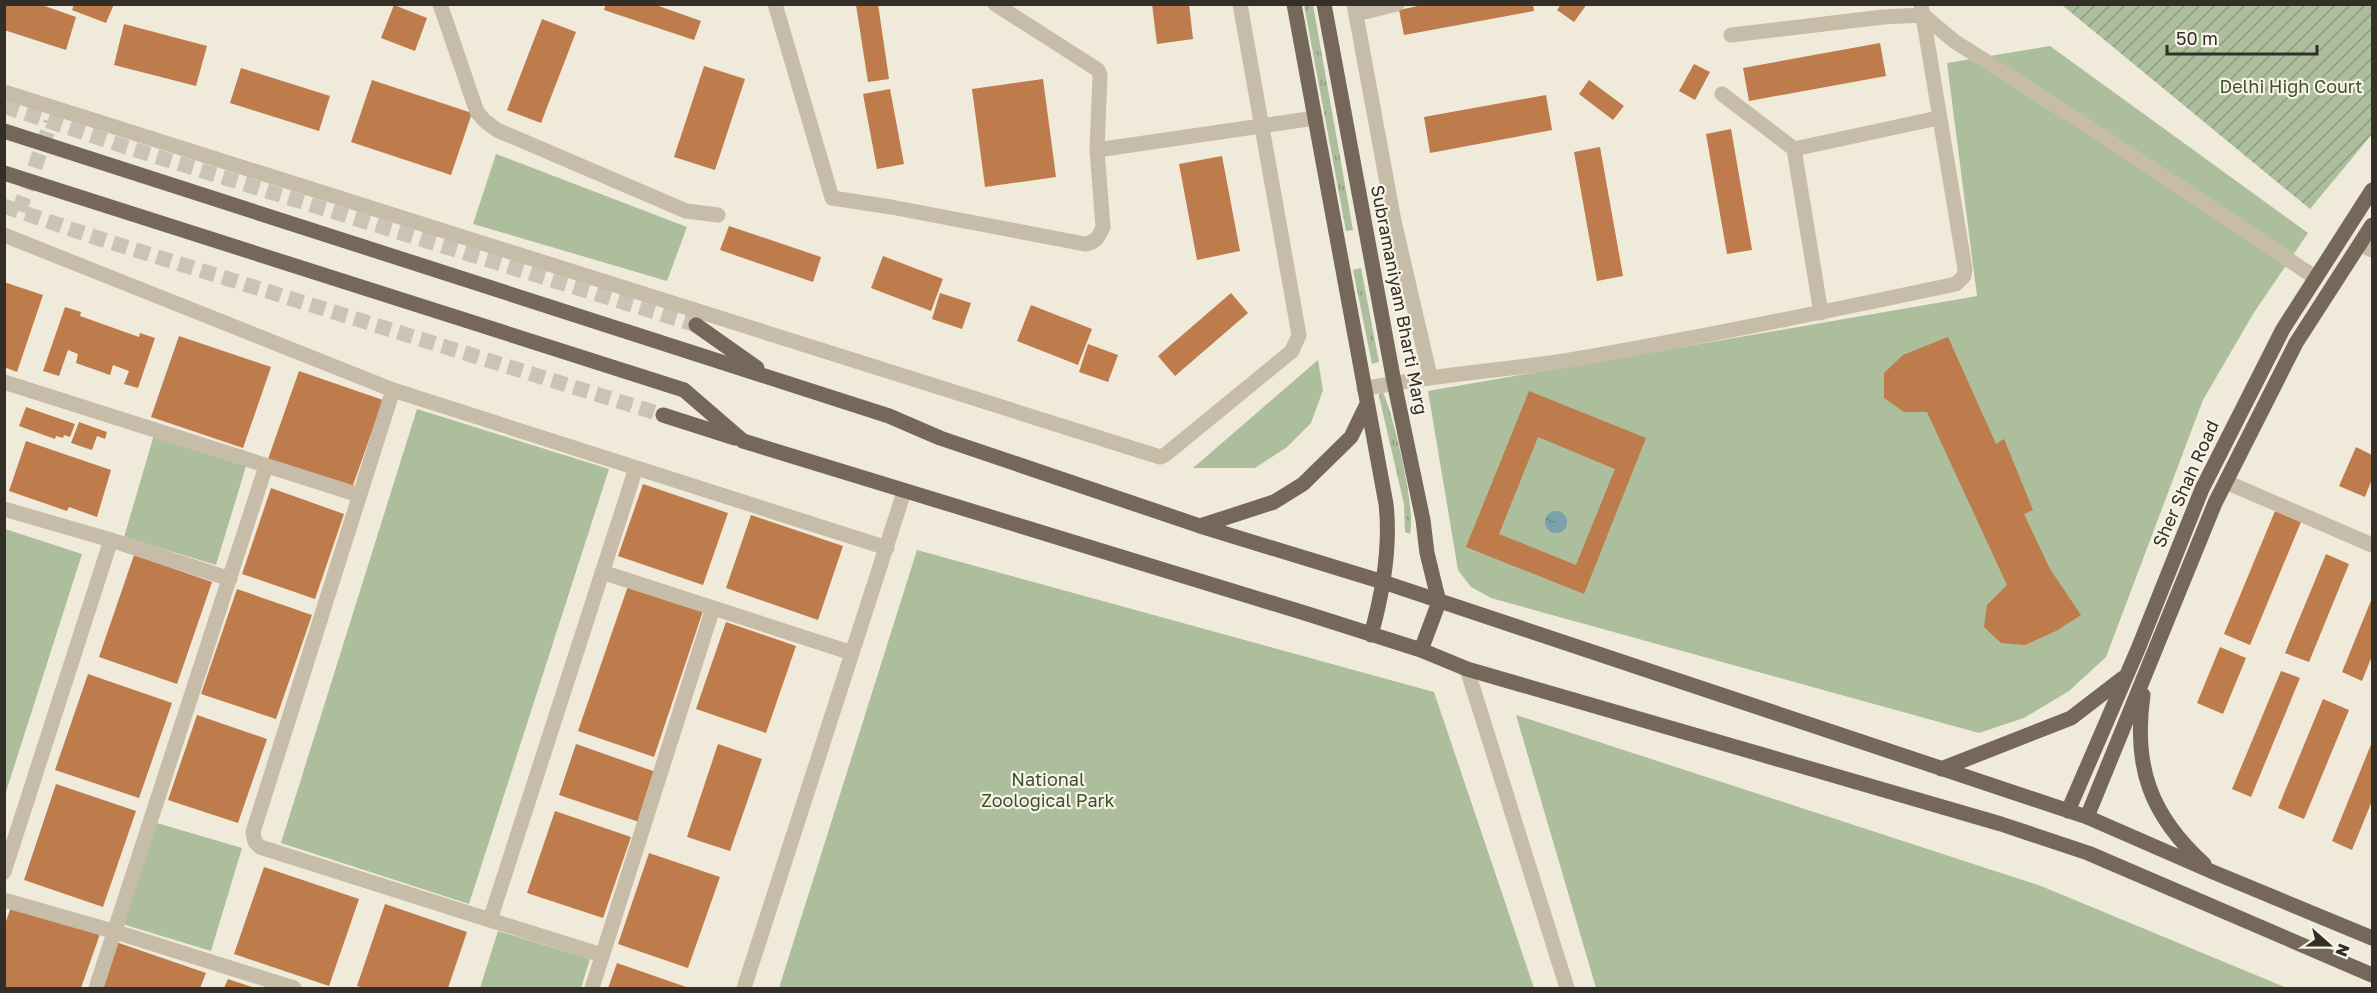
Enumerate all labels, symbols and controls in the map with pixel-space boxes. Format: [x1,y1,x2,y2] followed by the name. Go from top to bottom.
[2167,18,2317,56] scale bar
[2176,27,2218,49] text: 50 m
[2220,75,2362,97] park label: Delhi High Court
[1367,183,1433,416] street label: Subramaniyam Bharti Marg
[2147,417,2223,551] street label: Sher Shah Road
[981,768,1115,811] park label: National Zoological Park
[2299,915,2359,975] north arrow
[2331,941,2355,960] text: N

